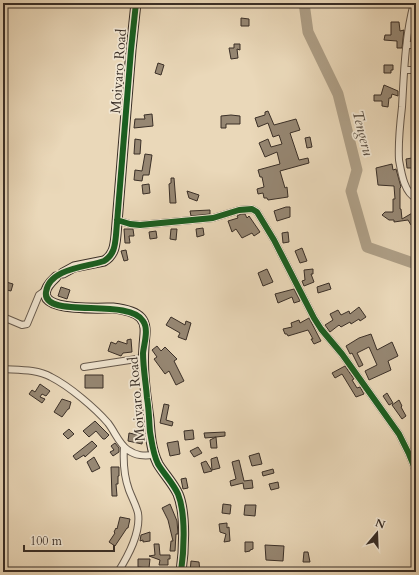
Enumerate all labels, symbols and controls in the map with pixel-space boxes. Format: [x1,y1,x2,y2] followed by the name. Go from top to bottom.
[106,27,131,114] street label: Moivaro Road
[348,108,378,158] water label: Tengeru
[123,355,150,442] street label: Moivaro Road
[357,513,397,553] north arrow
[373,515,387,533] text: N
[24,527,114,553] scale bar
[30,533,63,549] text: 100 m

